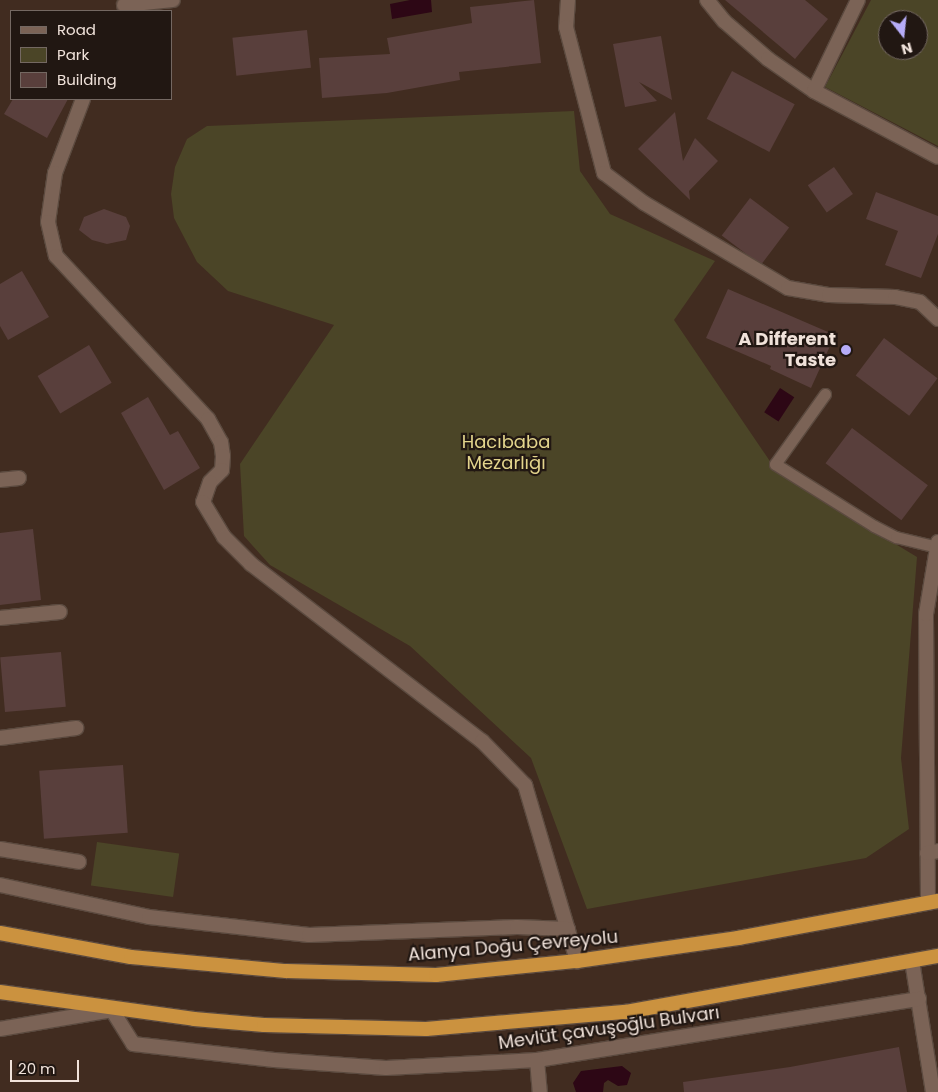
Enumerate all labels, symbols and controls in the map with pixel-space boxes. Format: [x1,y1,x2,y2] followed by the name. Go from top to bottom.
[10,10,172,100] legend
[878,10,928,60] north arrow
[57,19,96,40] text: Road
[899,37,915,60] text: N
[57,44,89,65] text: Park
[57,69,117,90] text: Building
[738,329,836,372] place label: A Different Taste
[840,344,852,356] marker: A Different Taste
[462,432,550,474] park label: Hacıbaba Mezarlığı
[407,926,619,966] street label: Alanya Doğu Çevreyolu
[497,1002,721,1054] street label: Mevlüt çavuşoğlu Bulvarı
[12,1050,81,1082] scale bar
[18,1058,56,1079] text: 20 m

